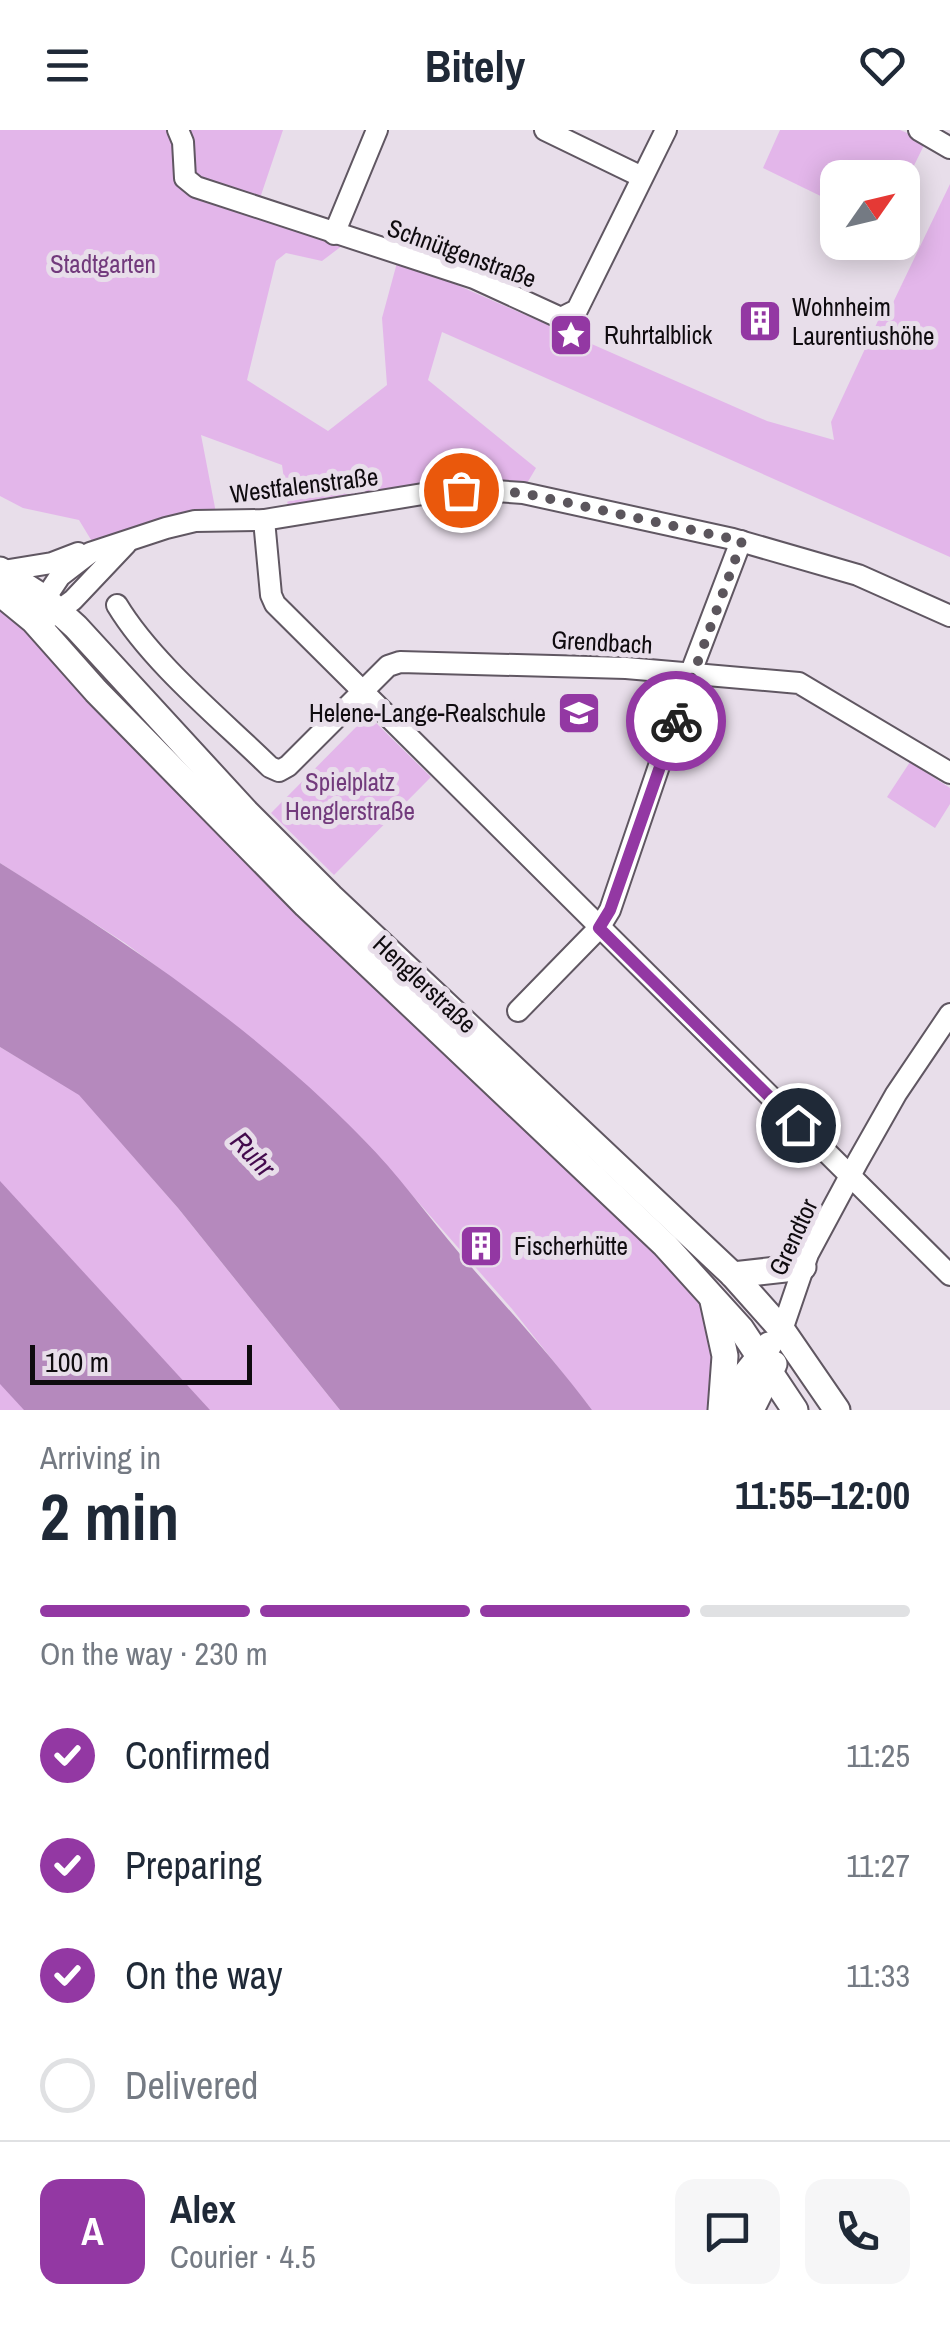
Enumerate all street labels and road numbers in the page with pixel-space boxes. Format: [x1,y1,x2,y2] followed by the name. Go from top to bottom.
[383,210,541,296] street label: Schnütgenstraße
[228,459,380,511] street label: Westfalenstraße
[550,622,654,662] street label: Grendbach
[366,927,484,1041] street label: Henglerstraße
[760,1193,826,1281] street label: Grendtor

